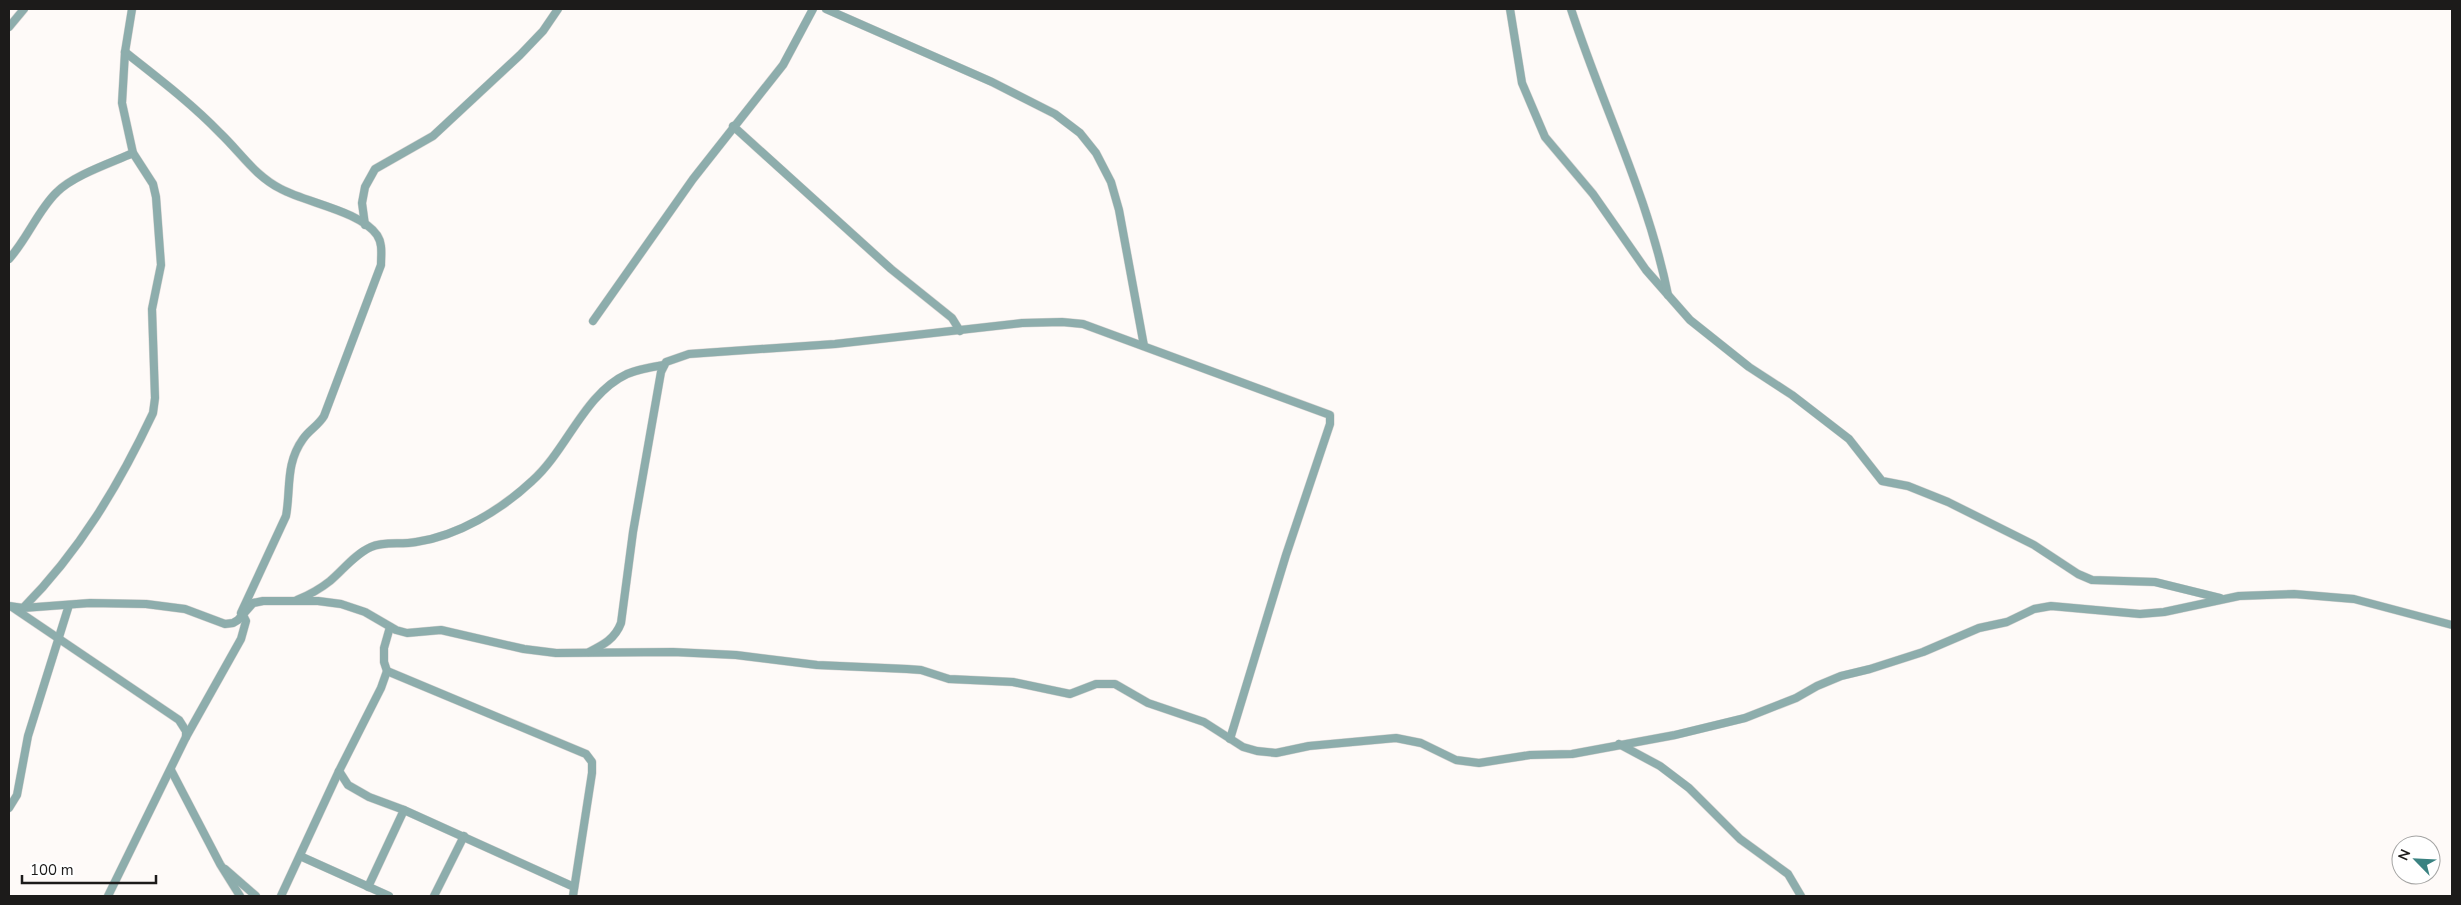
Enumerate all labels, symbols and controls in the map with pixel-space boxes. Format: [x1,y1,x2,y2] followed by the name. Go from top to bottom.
[2391,835,2441,885] north arrow
[2394,846,2415,864] text: N
[22,852,156,884] scale bar
[30,860,74,880] text: 100 m

